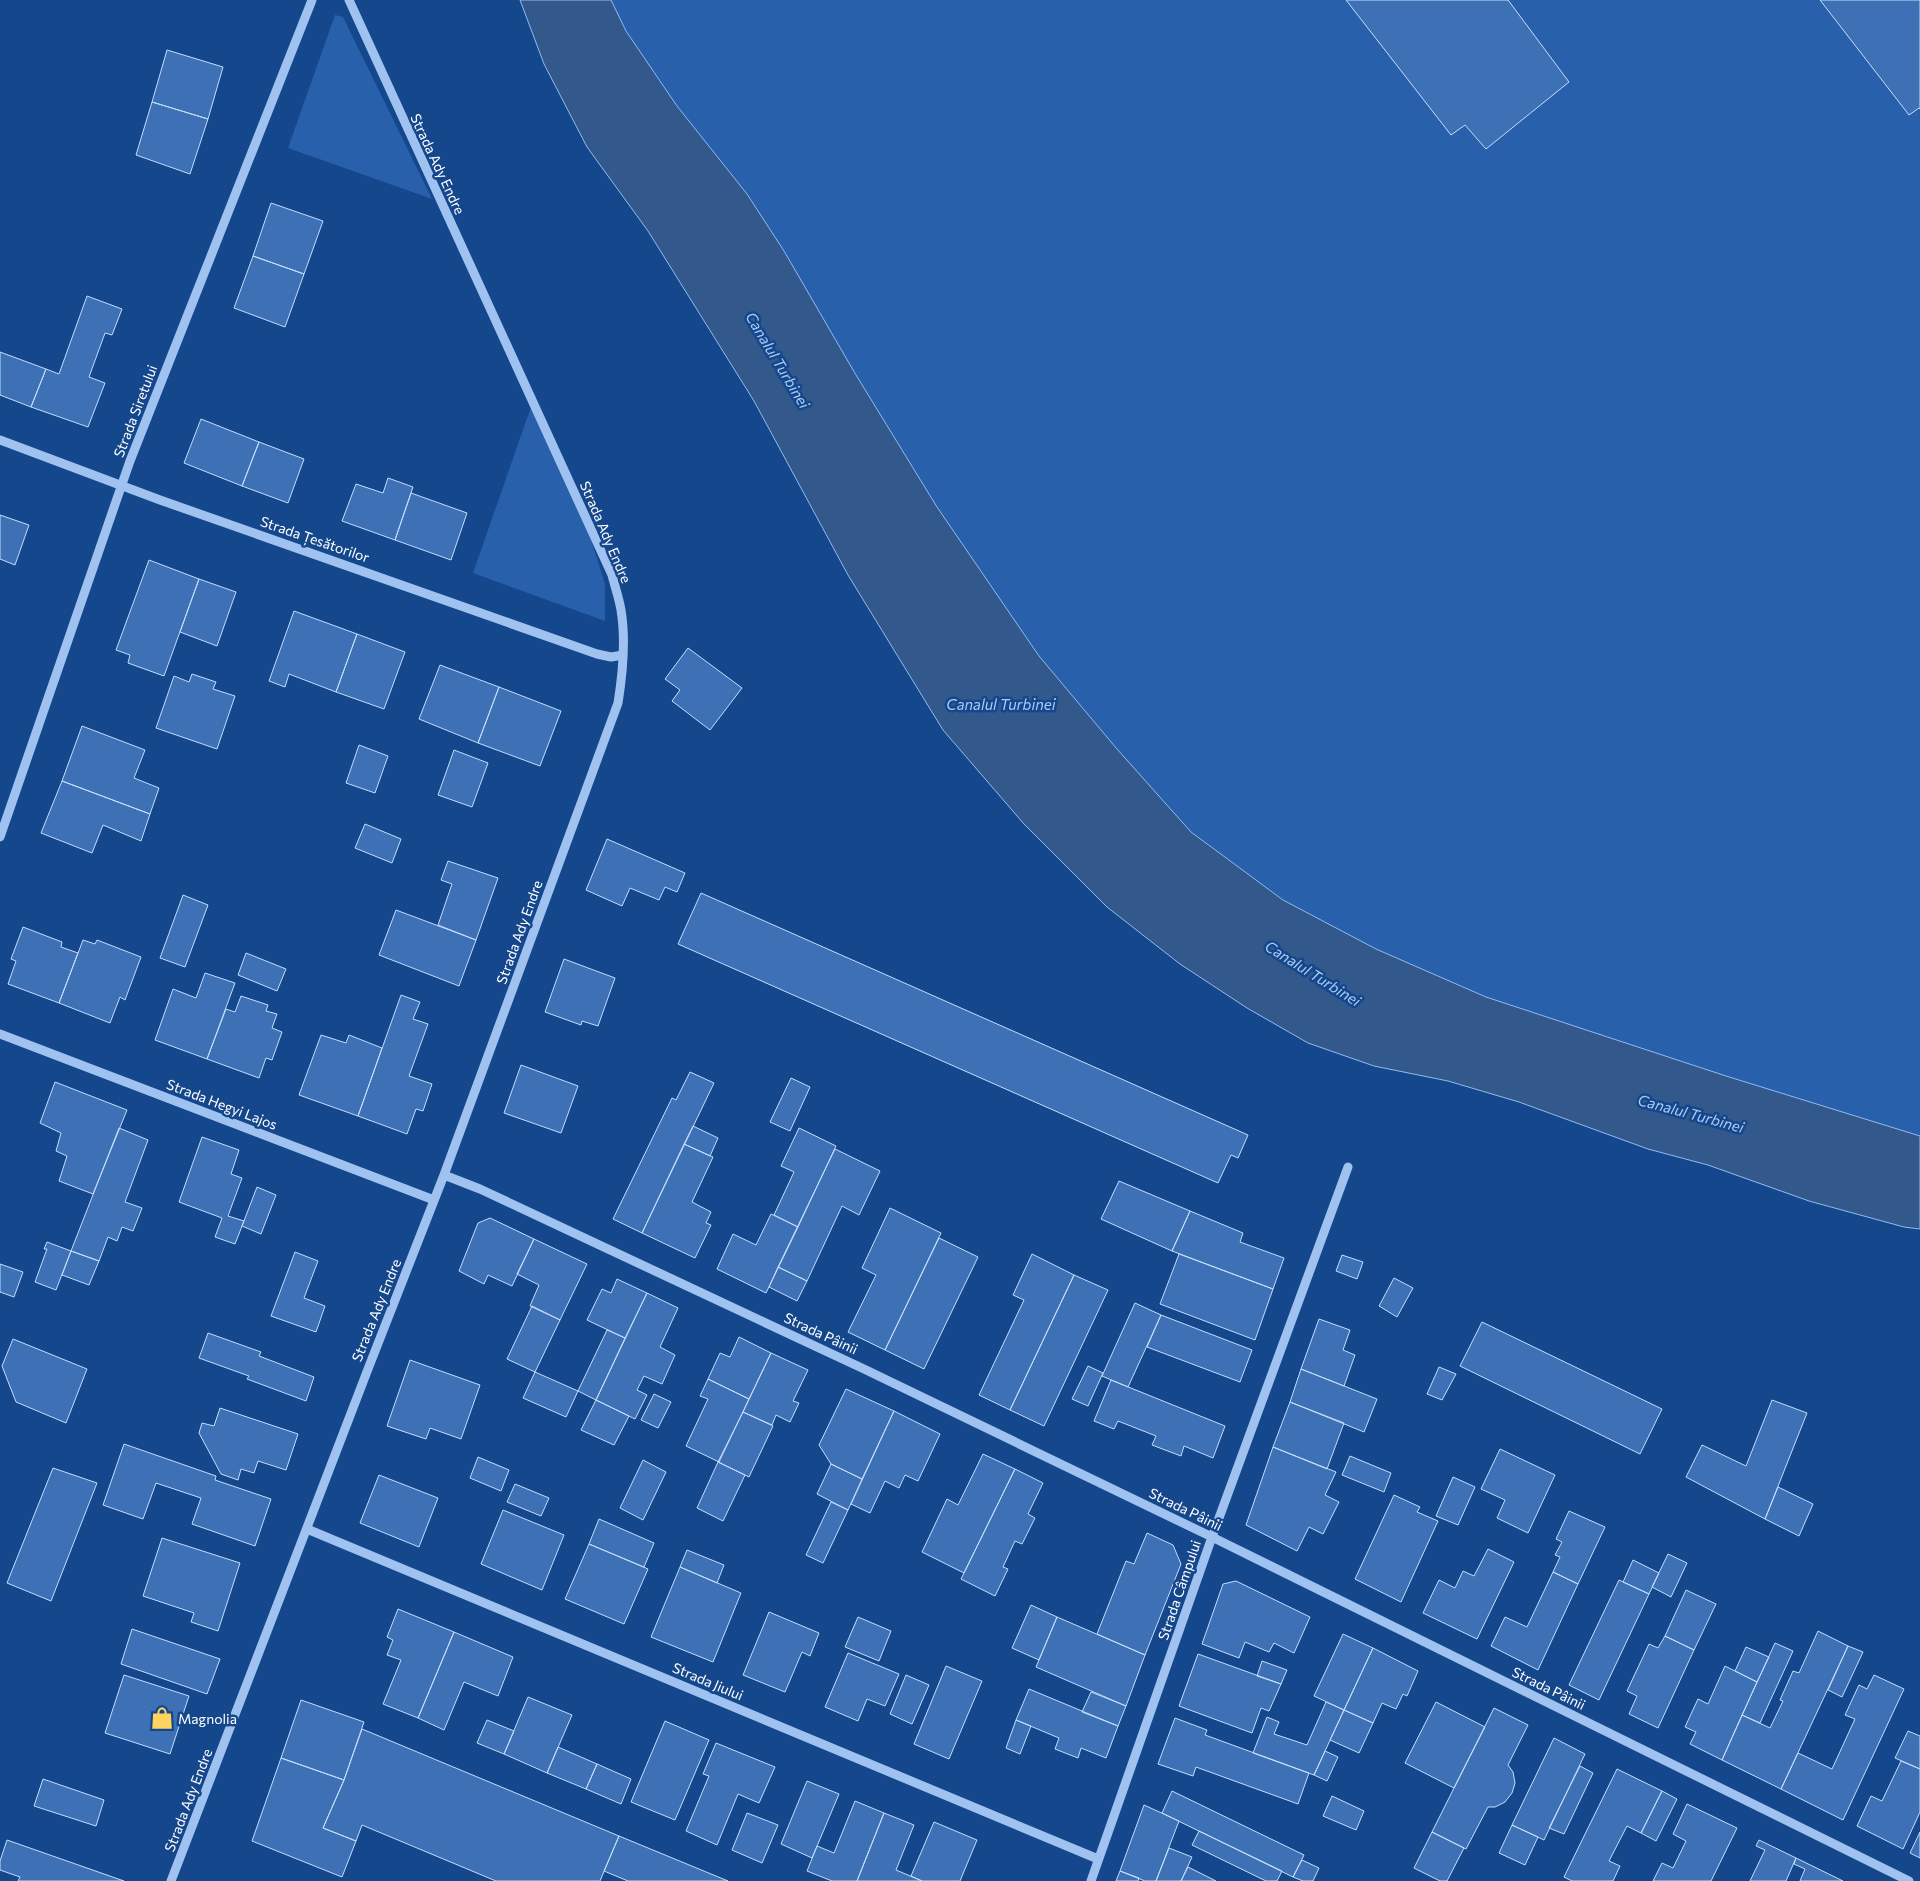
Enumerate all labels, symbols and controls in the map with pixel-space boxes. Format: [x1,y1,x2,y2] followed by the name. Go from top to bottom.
[407,111,469,217] street label: Strada Ady Endre
[742,309,814,412] water label: Canalul Turbinei
[110,362,160,460] street label: Strada Siretului
[577,478,635,586] street label: Strada Ady Endre
[258,512,372,567] street label: Strada Țesătorilor
[946,695,1057,713] water label: Canalul Turbinei
[492,878,546,986] street label: Strada Ady Endre
[1262,936,1365,1010] water label: Canalul Turbinei
[164,1075,280,1133] street label: Strada Hegyi Lajos
[1636,1090,1747,1136] water label: Canalul Turbinei
[348,1256,404,1364] street label: Strada Ady Endre
[781,1308,861,1358] street label: Strada Pâinii
[1147,1484,1225,1534] street label: Strada Pâinii
[1154,1538,1204,1642] street label: Strada Câmpului
[670,1658,746,1704] street label: Strada Jiului
[1510,1663,1588,1713] street label: Strada Pâinii
[149,1705,175,1731] shop icon: Magnolia
[178,1710,237,1727] place label: Magnolia
[160,1746,216,1854] street label: Strada Ady Endre

